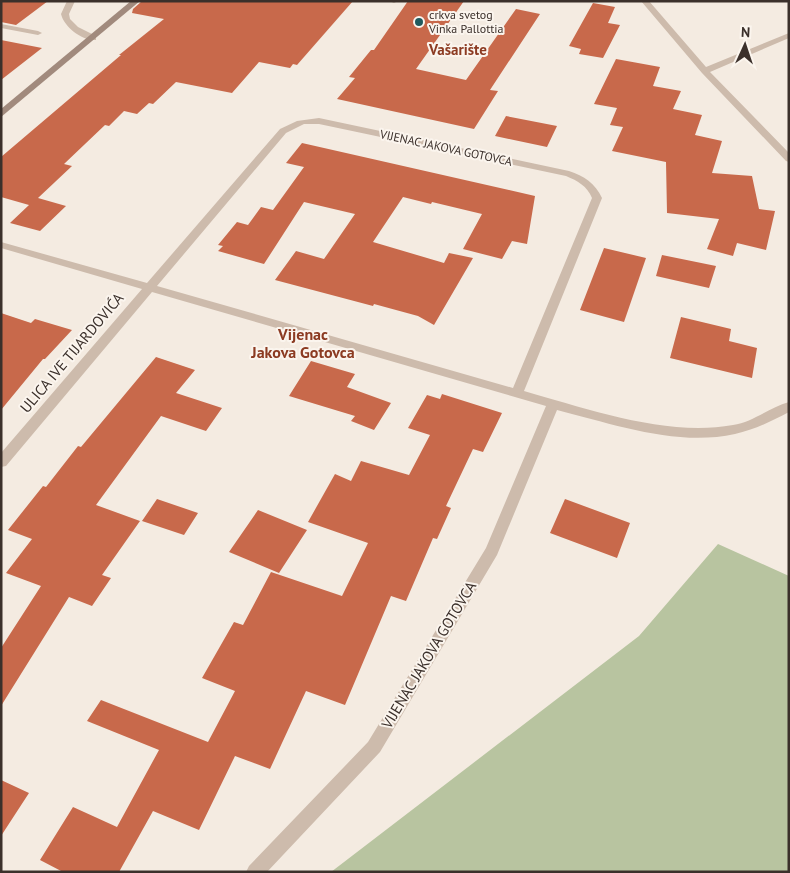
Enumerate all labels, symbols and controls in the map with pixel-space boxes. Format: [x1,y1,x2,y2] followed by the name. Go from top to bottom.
[428,7,504,36] place label: crkva svetog Vinka Pallottia
[413,16,425,28] marker: crkva svetog Vinka Pallottia
[720,20,770,70] north arrow
[741,23,751,41] text: N
[428,40,487,59] district label: Vašarište
[378,126,514,169] street label: VIJENAC JAKOVA GOTOVCA
[16,289,128,417] street label: ULICA IVE TIJARDOVIĆA
[250,324,355,362] district label: Vijenac Jakova Gotovca
[377,577,480,733] street label: VIJENAC JAKOVA GOTOVCA

